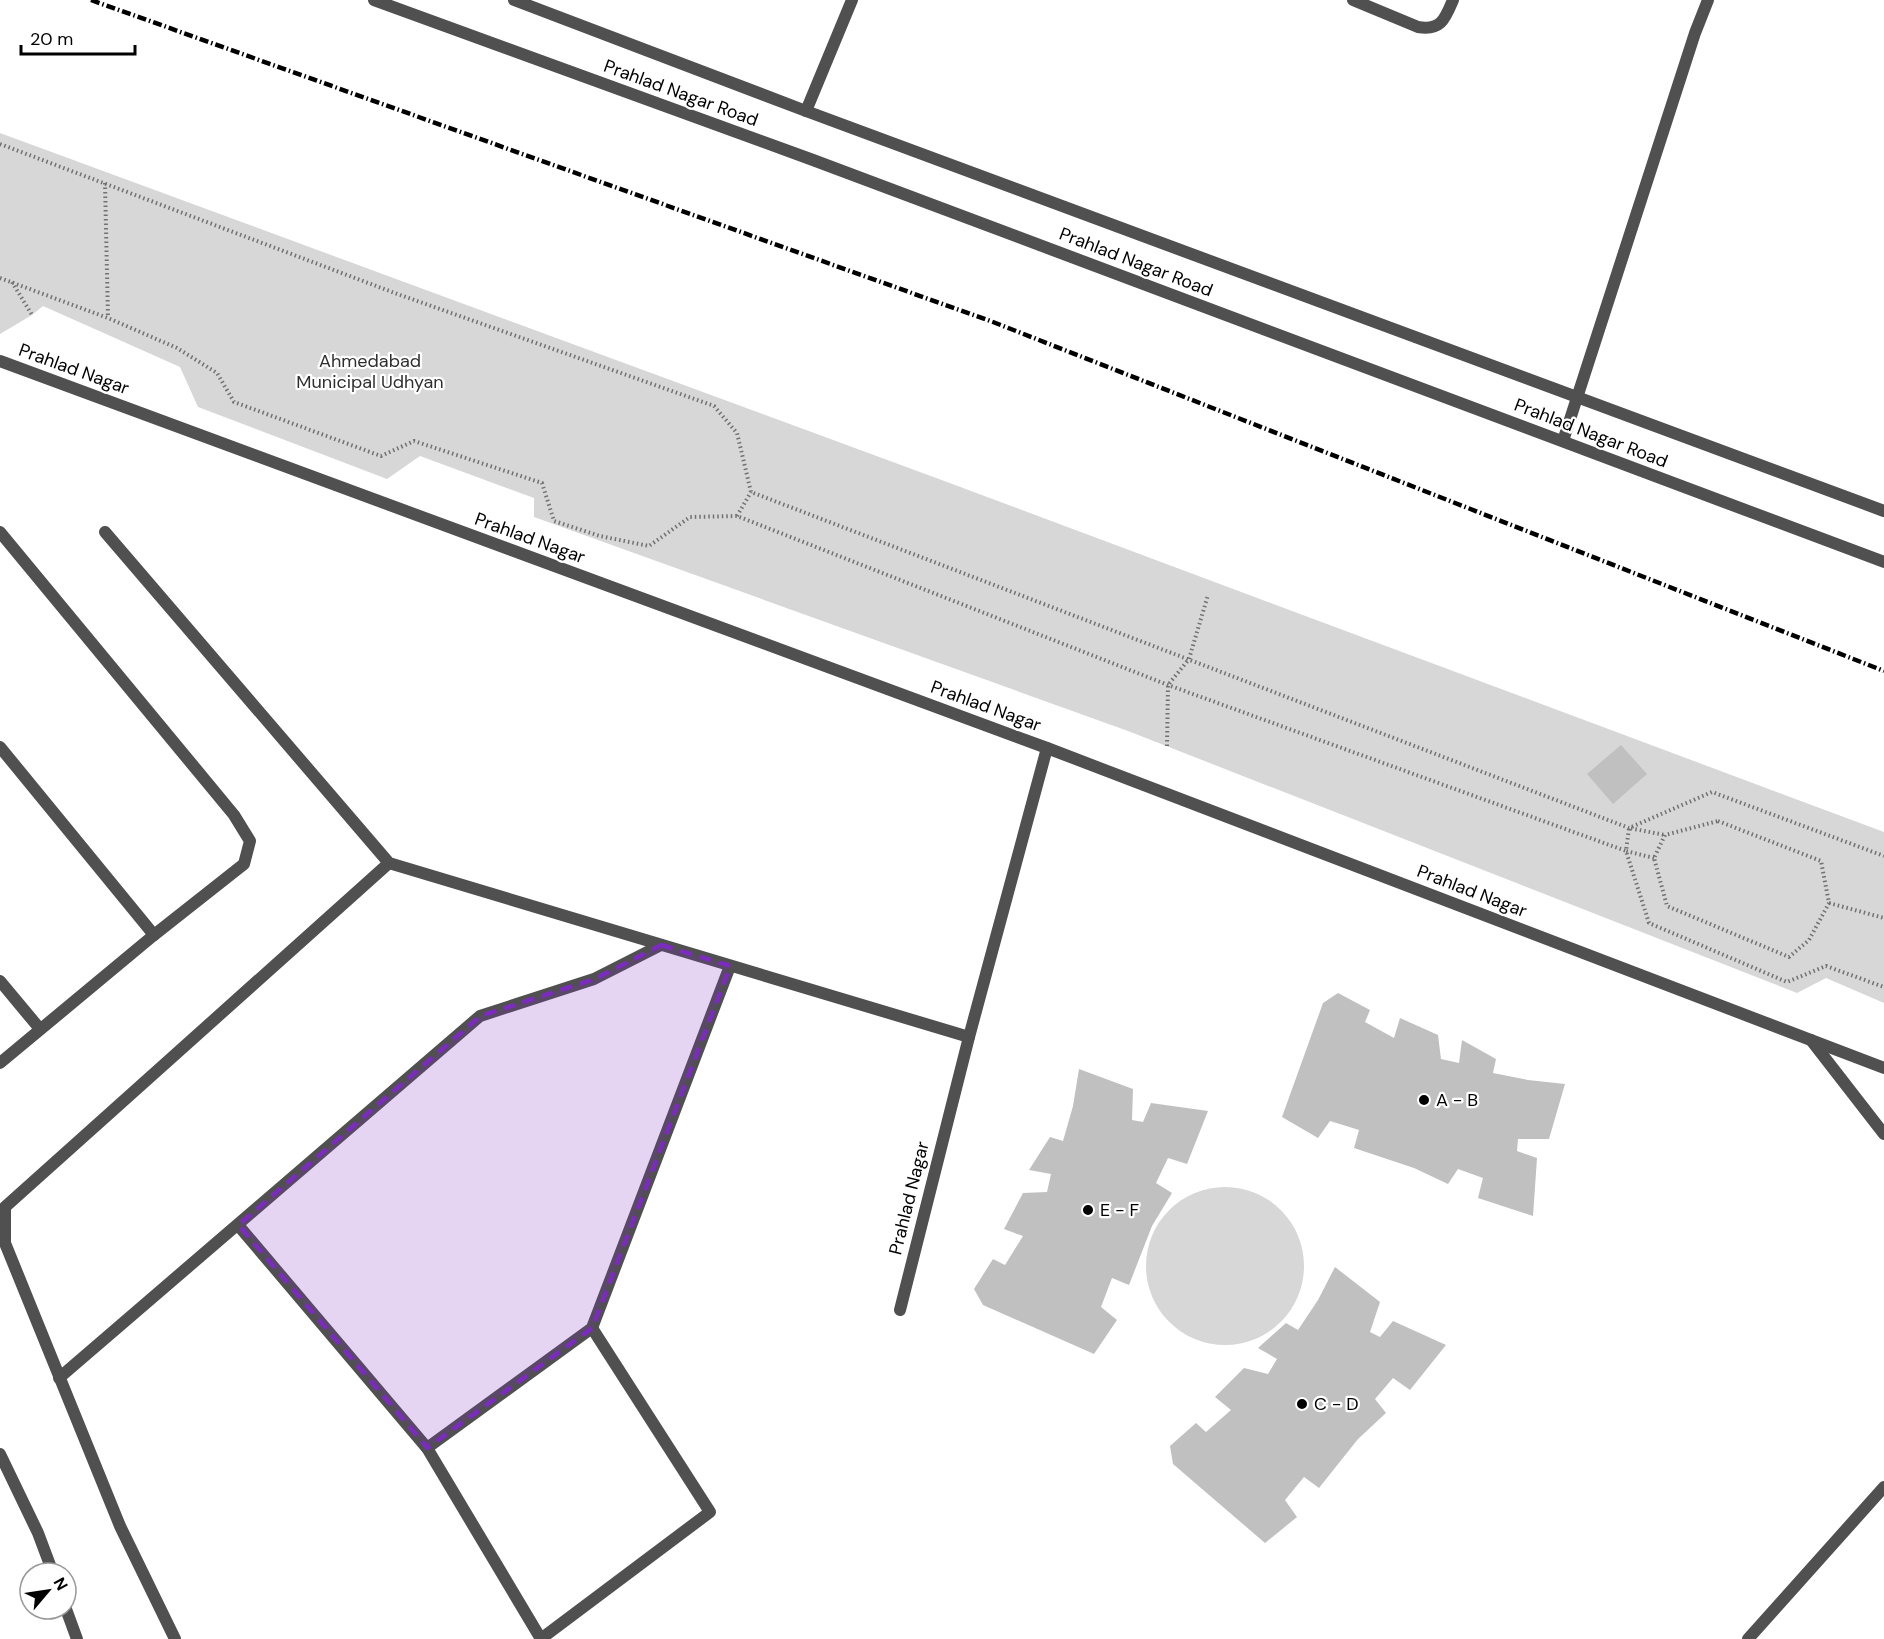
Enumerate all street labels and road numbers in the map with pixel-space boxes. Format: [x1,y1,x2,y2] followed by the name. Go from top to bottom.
[601,54,761,132] street label: Prahlad Nagar Road
[1056,222,1216,302] street label: Prahlad Nagar Road
[15,338,133,400] street label: Prahlad Nagar
[1511,393,1671,473] street label: Prahlad Nagar Road
[471,507,589,569] street label: Prahlad Nagar
[927,675,1045,737] street label: Prahlad Nagar
[1414,859,1531,923] street label: Prahlad Nagar
[883,1139,935,1257] street label: Prahlad Nagar

